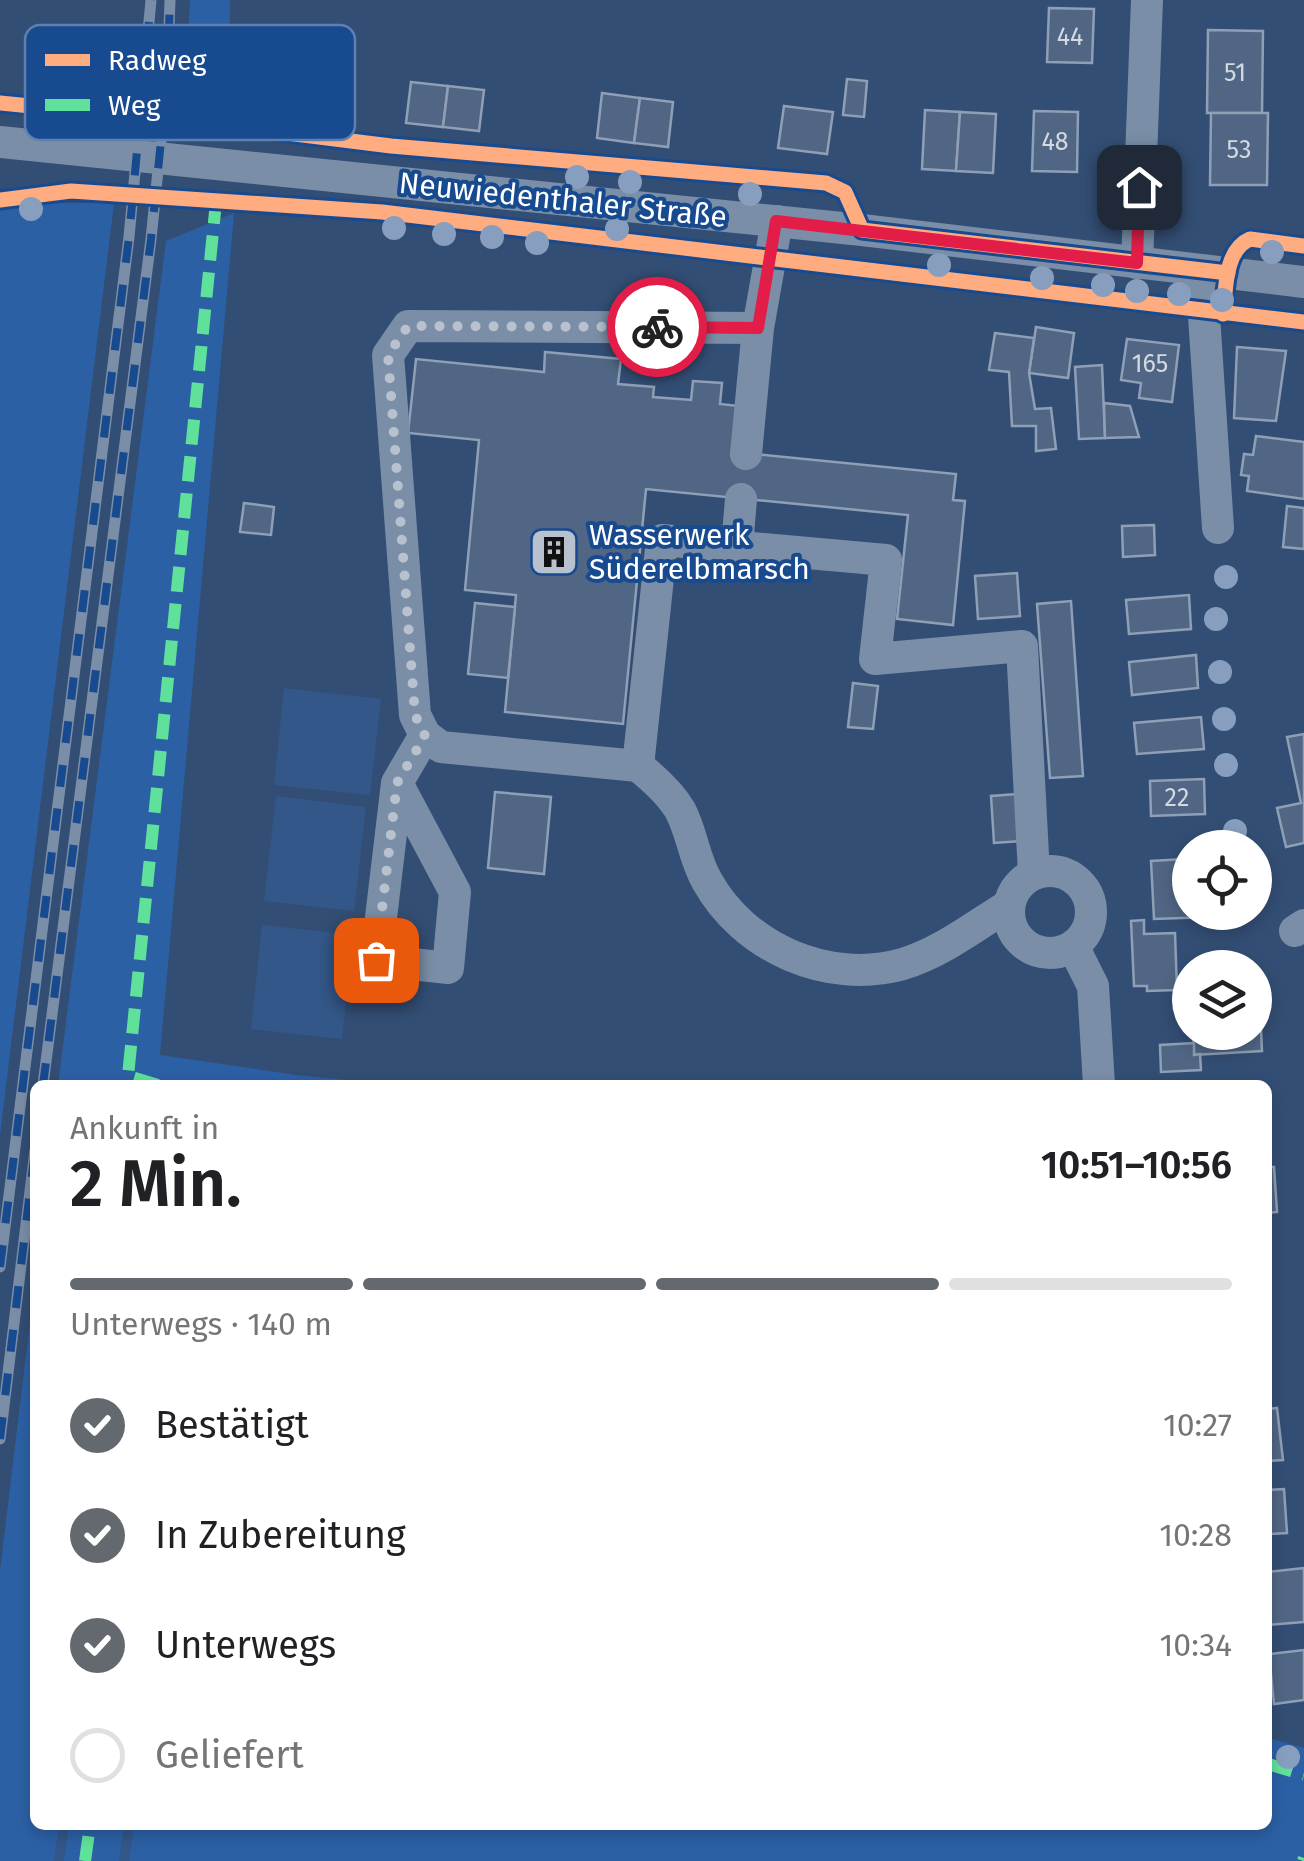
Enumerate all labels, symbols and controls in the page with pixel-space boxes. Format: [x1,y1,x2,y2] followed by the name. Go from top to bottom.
[1057,22,1083,52] house number: 44
[25,25,355,140] legend
[108,44,207,77] text: Radweg
[1224,58,1246,88] house number: 51
[108,89,161,122] text: Weg
[1041,127,1069,157] house number: 48
[1227,135,1251,165] house number: 53
[1097,145,1182,230] pin
[1112,160,1167,215] icon: home
[397,165,729,235] street label: Neuwiedenthaler Straße
[607,277,707,377] courier
[630,300,685,355] icon: bike
[1132,349,1168,379] house number: 165
[589,517,810,587] place label: Wasserwerk Süderelbmarsch
[528,526,580,578] building icon: Wasserwerk Süderelbmarsch
[1165,783,1189,813] house number: 22
[1172,830,1272,1050] map controls
[1172,830,1272,930] button: locate
[334,918,419,1003] pin
[349,933,404,988] icon: bag
[1172,950,1272,1050] button: layers
[70,1109,219,1147] text: Ankunft in
[1041,1142,1232,1188] text: 10:51–10:56
[70,1145,242,1223] text: 2 Min.
[70,1305,332,1343] text: Unterwegs · 140 m
[70,1398,125,1453] icon: check
[155,1402,309,1448] text: Bestätigt
[1163,1406,1232,1444] text: 10:27
[70,1508,125,1563] icon: check
[155,1512,406,1558] text: In Zubereitung
[1159,1516,1232,1554] text: 10:28
[70,1618,125,1673] icon: check
[155,1622,336,1668] text: Unterwegs
[1159,1626,1232,1664] text: 10:34
[155,1732,304,1778] text: Geliefert

